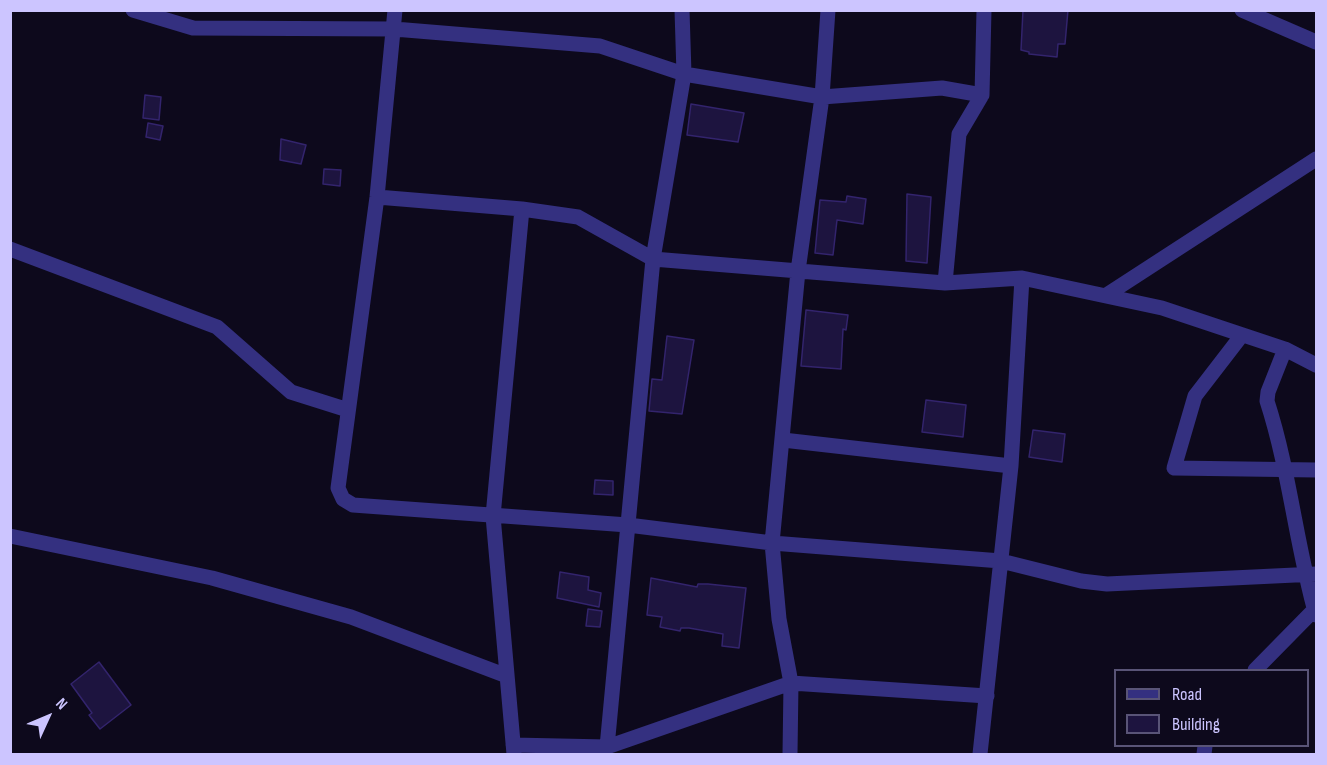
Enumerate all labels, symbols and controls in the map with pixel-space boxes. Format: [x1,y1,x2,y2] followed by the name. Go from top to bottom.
[1114,669,1309,747] legend
[1172,684,1202,705] text: Road
[18,687,78,747] north arrow
[52,694,71,714] text: N
[1172,714,1220,735] text: Building

